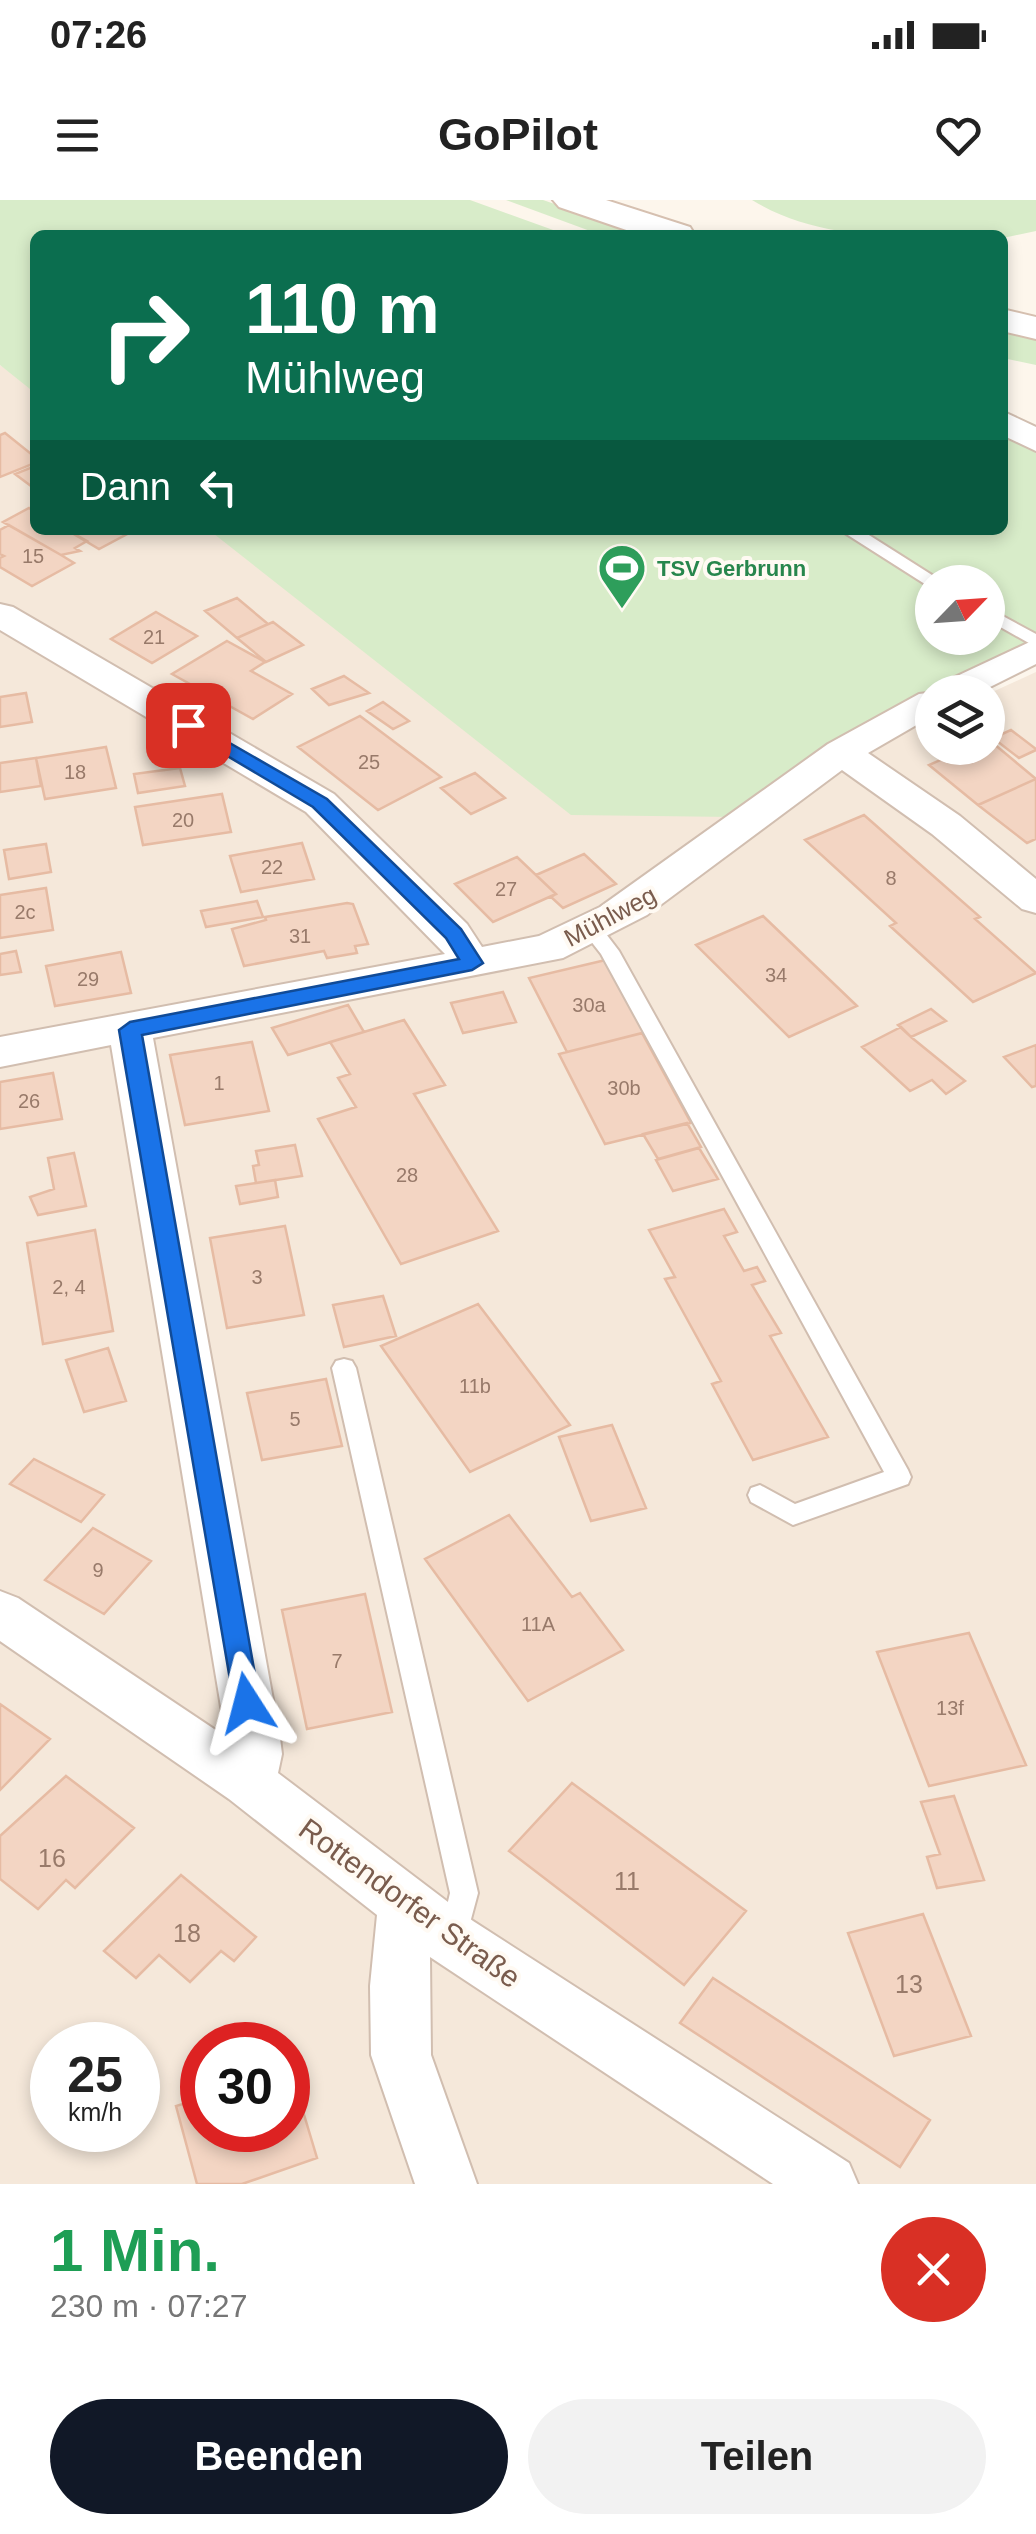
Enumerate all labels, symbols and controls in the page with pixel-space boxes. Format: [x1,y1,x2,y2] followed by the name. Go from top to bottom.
[50,14,147,56] text: 07:26
[50,108,105,163] icon: menu
[931,108,986,163] icon: heart
[438,109,598,160] text: GoPilot
[80,270,210,400] icon: right
[245,270,440,348] text: 110 m
[245,352,425,403] text: Mühlweg
[191,460,246,515] icon: left
[80,466,171,508] text: Dann
[596,542,648,610] sports icon: TSV Gerbrunn
[22,545,44,567] house number: 15
[657,556,806,581] place label: TSV Gerbrunn
[915,565,1005,655] north arrow
[915,565,1005,765] map controls
[143,626,165,648] house number: 21
[915,675,1005,765] button: layers
[146,683,231,768] pin
[161,698,216,753] icon: arrive
[358,751,380,773] house number: 25
[64,761,86,783] house number: 18
[172,809,194,831] house number: 20
[261,856,283,878] house number: 22
[885,867,897,889] house number: 8
[495,878,517,900] house number: 27
[559,880,661,952] street label: Mühlweg
[14,901,36,923] house number: 2c
[289,925,311,947] house number: 31
[765,964,787,986] house number: 34
[77,968,99,990] house number: 29
[572,994,607,1016] house number: 30a
[213,1072,225,1094] house number: 1
[607,1077,641,1099] house number: 30b
[18,1090,40,1112] house number: 26
[396,1164,418,1186] house number: 28
[251,1266,263,1288] house number: 3
[52,1276,86,1298] house number: 2, 4
[459,1375,491,1397] house number: 11b
[289,1408,301,1430] house number: 5
[92,1559,104,1581] house number: 9
[521,1613,556,1635] house number: 11A
[331,1650,343,1672] house number: 7
[195,1651,299,1755] position arrow
[936,1697,964,1719] house number: 13f
[293,1812,527,1994] street label: Rottendorfer Straße
[38,1844,66,1872] house number: 16
[614,1867,640,1895] house number: 11
[173,1919,201,1947] house number: 18
[895,1970,923,1998] house number: 13
[180,2022,310,2152] speed limit sign: 30
[67,2047,123,2103] text: 25
[68,2098,122,2126] text: km/h
[50,2217,220,2284] text: 1 Min.
[881,2217,986,2322] button: close
[50,2288,247,2324] text: 230 m · 07:27
[50,2399,508,2514] button: Beenden
[528,2399,986,2514] button: Teilen

